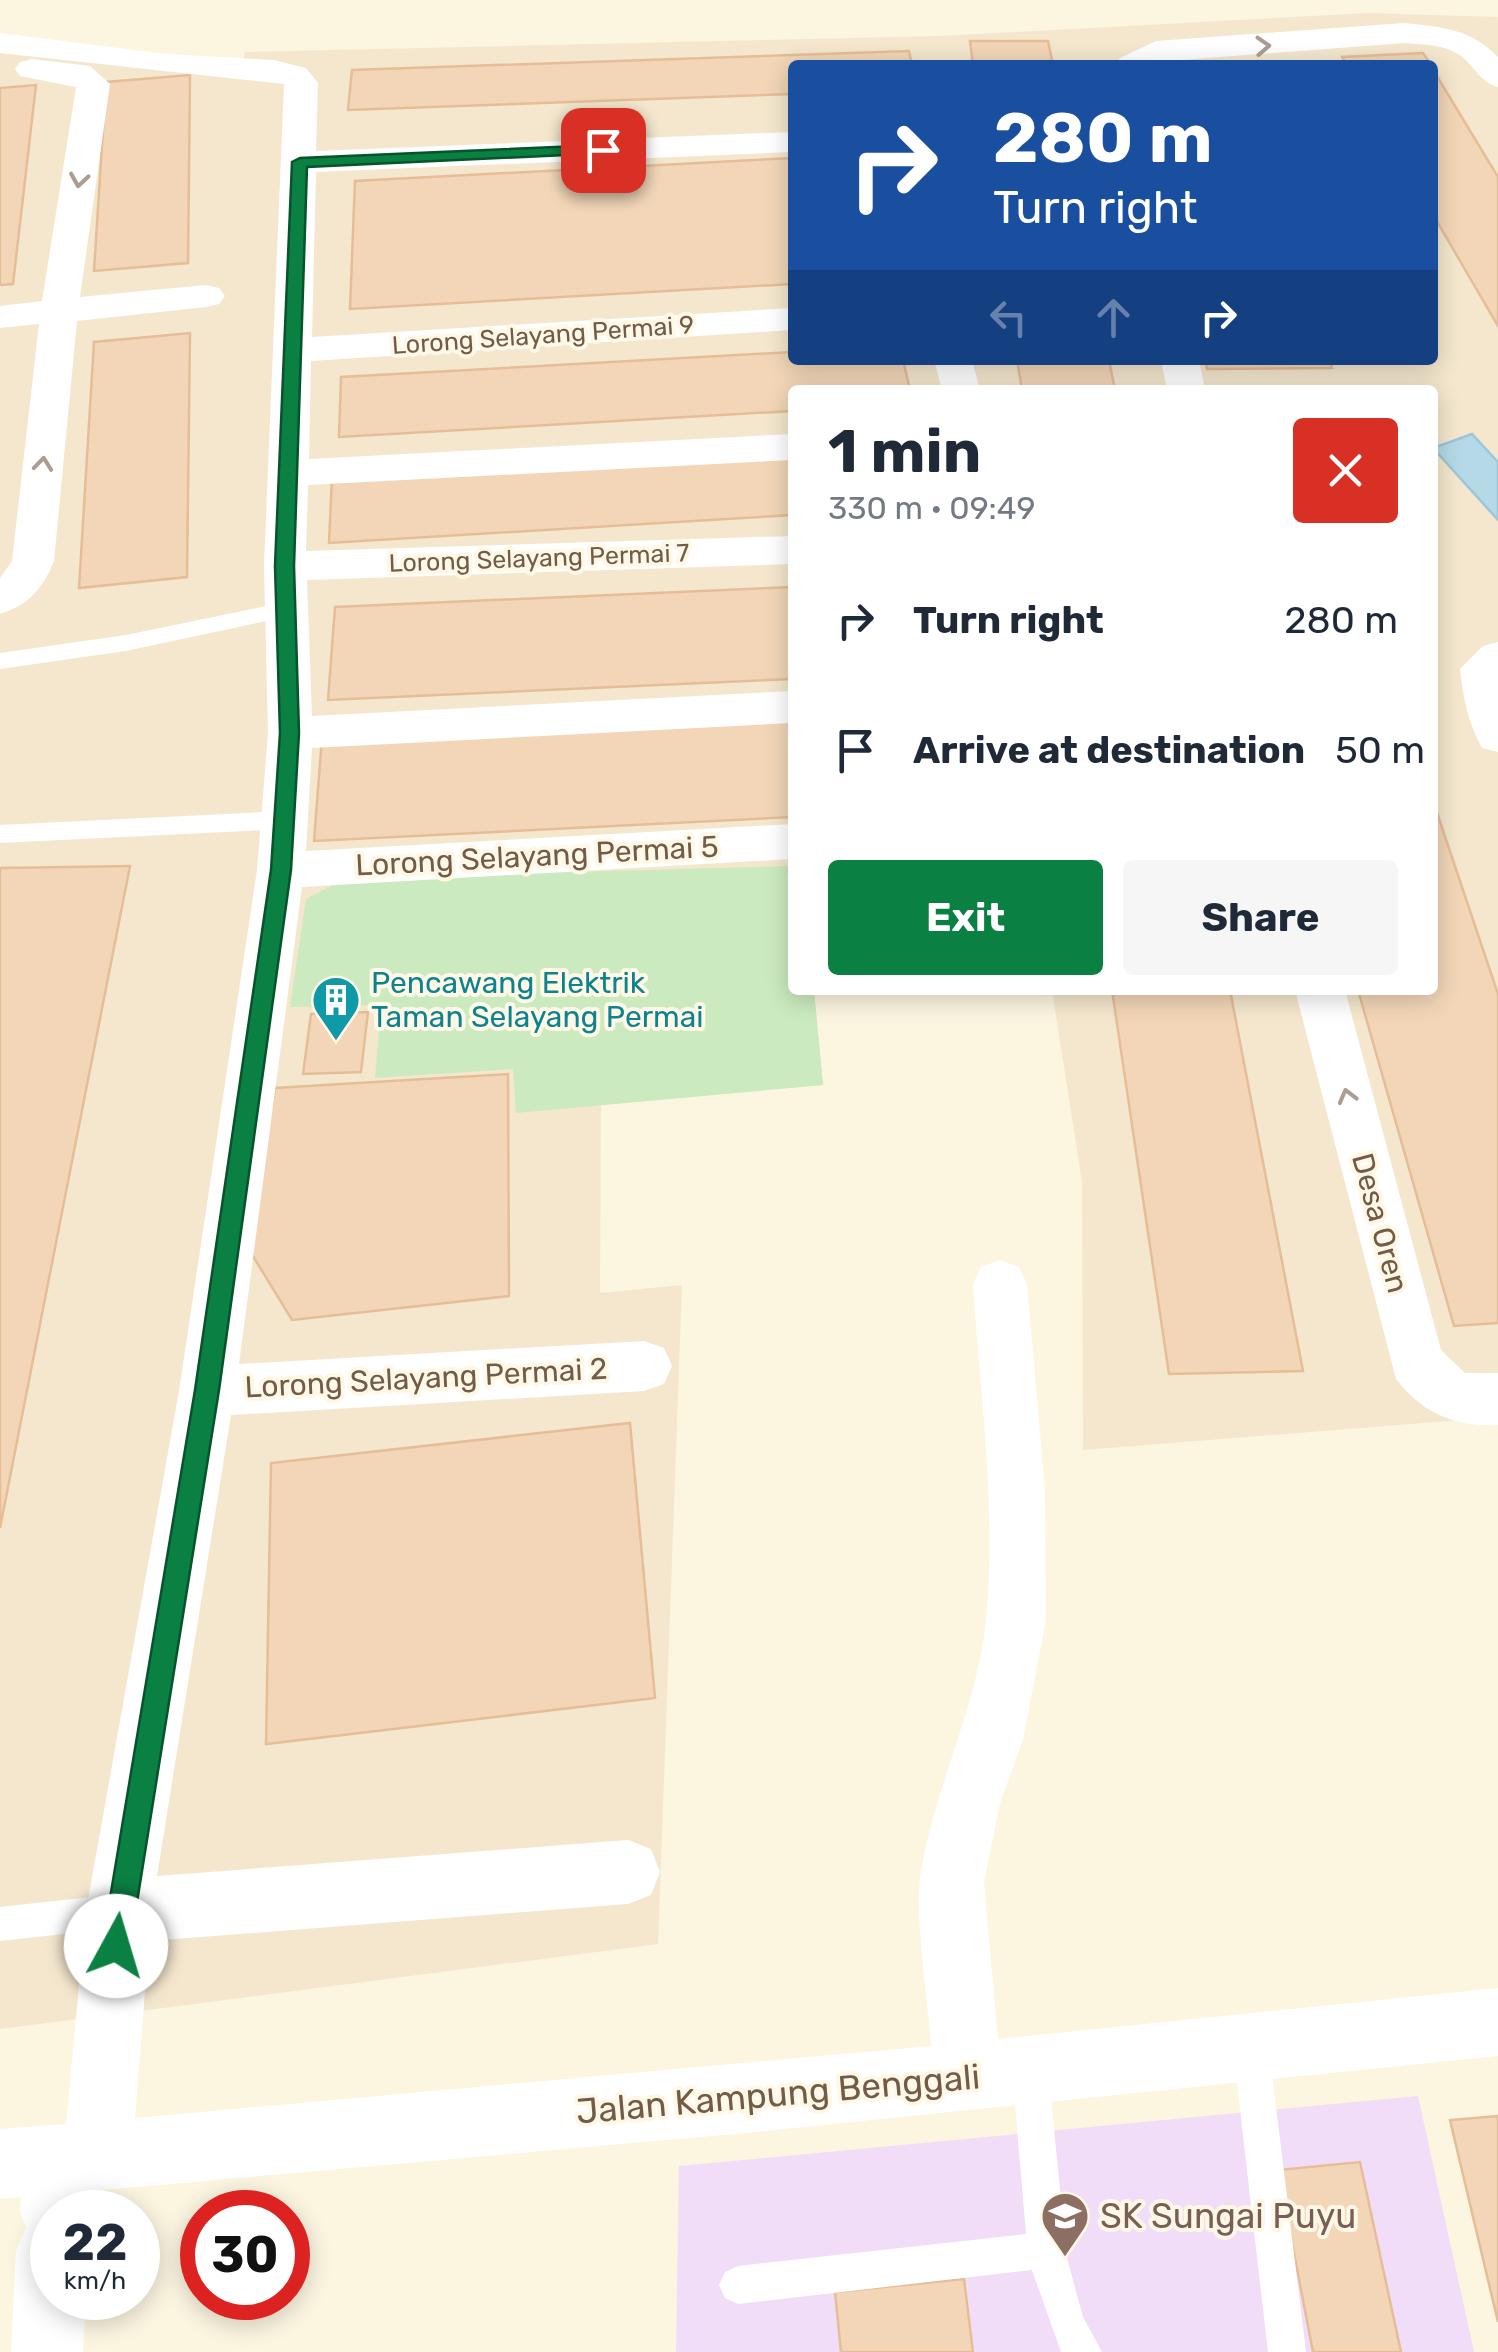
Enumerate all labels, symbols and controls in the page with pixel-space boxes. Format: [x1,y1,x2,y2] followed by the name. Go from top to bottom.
[1255,36,1271,57] one-way arrow
[993,97,1213,180] text: 280 m
[828,100,958,230] icon: right
[561,108,646,193] pin
[576,123,631,178] icon: arrive
[69,172,90,189] one-way arrow
[993,181,1197,234] text: Turn right
[981,290,1036,345] icon: left
[1086,290,1141,345] icon: ahead
[1191,290,1246,345] icon: right
[391,310,695,360] street label: Lorong Selayang Permai 9
[828,416,981,487] text: 1 min
[1293,418,1398,523] button: close
[32,455,54,471] one-way arrow
[828,489,1035,527] text: 330 m · 09:49
[388,538,690,578] street label: Lorong Selayang Permai 7
[828,593,883,648] icon: right
[913,597,1104,643] text: Turn right
[1284,597,1398,643] text: 280 m
[828,723,883,778] icon: arrive
[913,727,1305,773] text: Arrive at destination
[1335,727,1425,773] text: 50 m
[355,829,719,883] street label: Lorong Selayang Permai 5
[828,860,1103,975] button: Exit
[1123,860,1398,975] button: Share
[371,965,704,1035] place label: Pencawang Elektrik Taman Selayang Permai
[310,974,362,1042] building icon: Pencawang Elektrik Taman Selayang Permai
[1338,1088,1359,1105] one-way arrow
[1344,1149,1416,1297] street label: Desa Oren
[244,1351,608,1405] street label: Lorong Selayang Permai 2
[64,1894,168,1998] position arrow
[574,2055,982,2133] street label: Jalan Kampung Benggali
[180,2190,310,2320] speed limit sign: 30
[1039,2190,1091,2258] school or university icon: SK Sungai Puyu
[1100,2195,1356,2237] place label: SK Sungai Puyu
[63,2213,128,2273] text: 22
[64,2266,126,2295] text: km/h

